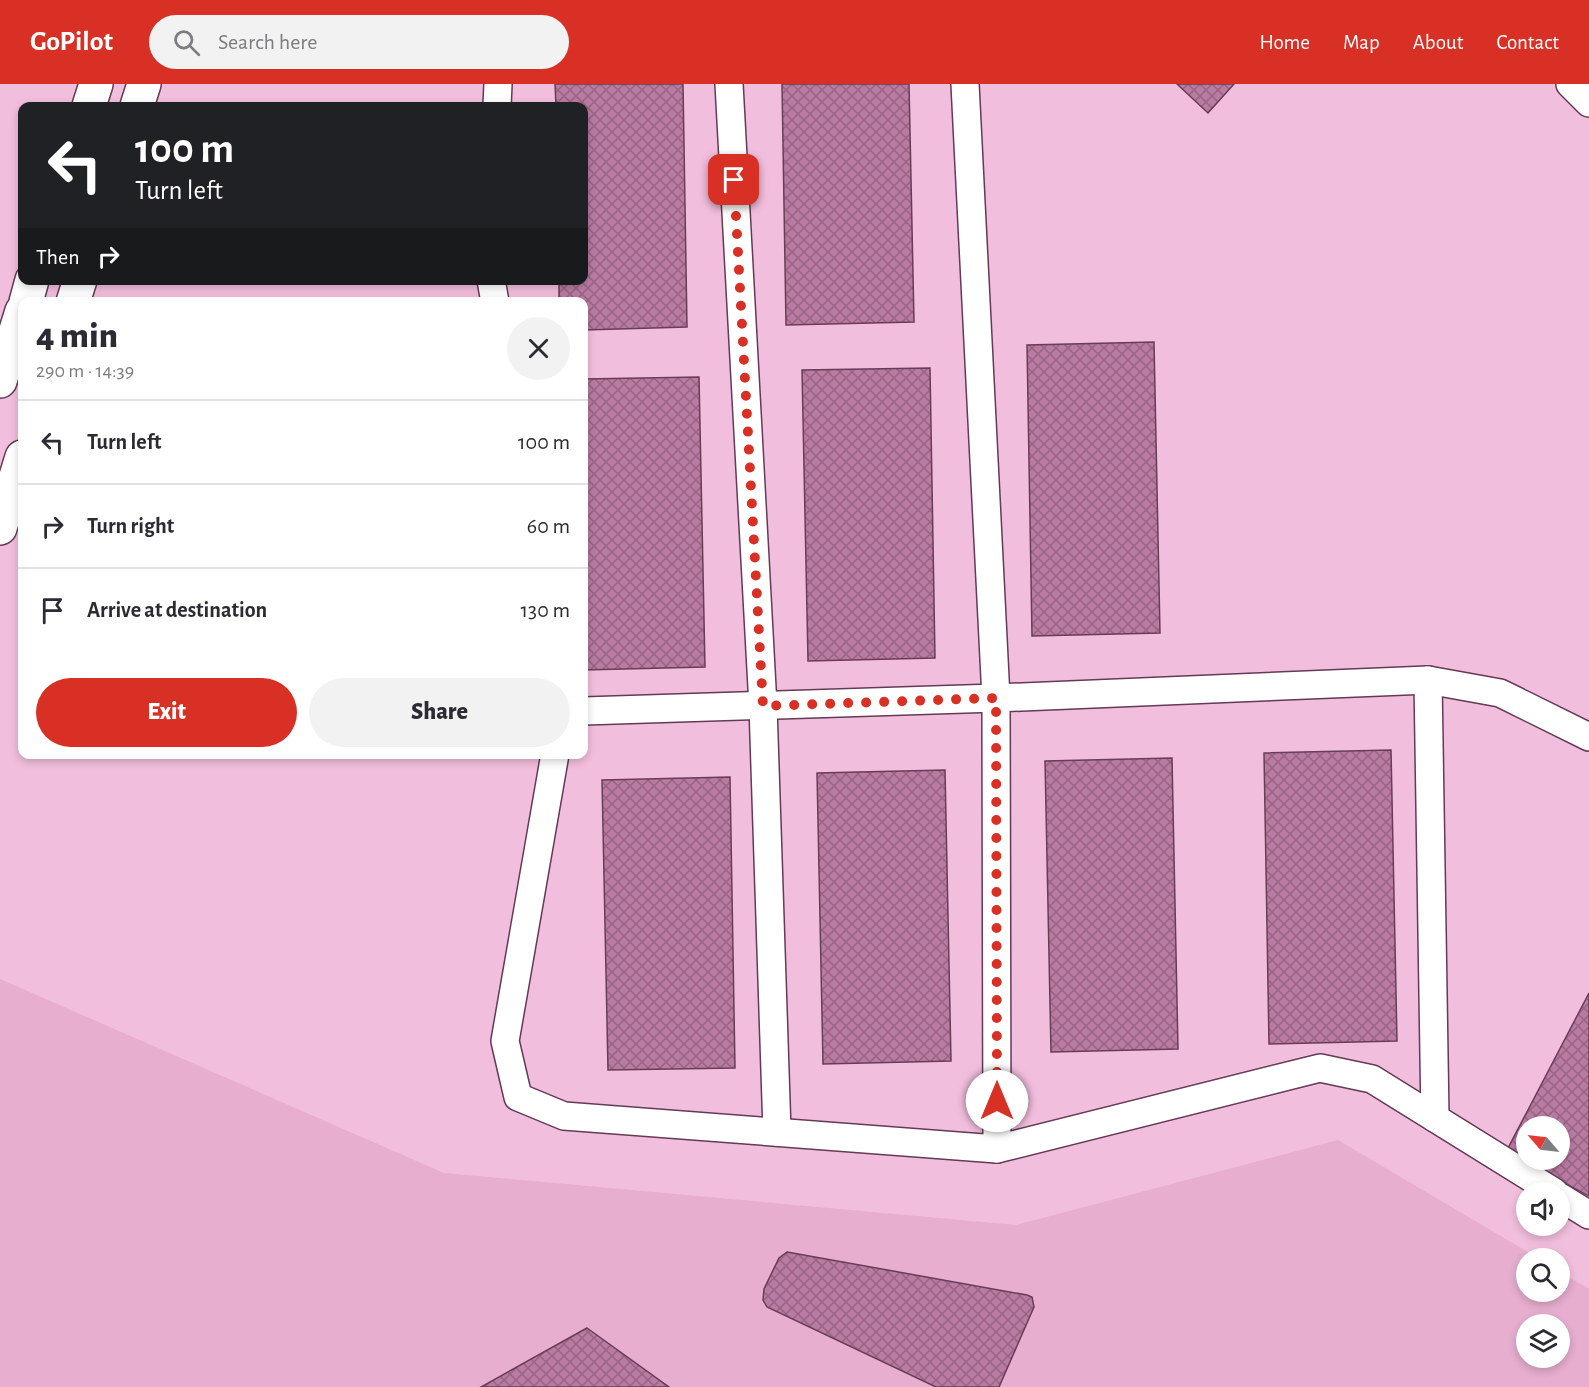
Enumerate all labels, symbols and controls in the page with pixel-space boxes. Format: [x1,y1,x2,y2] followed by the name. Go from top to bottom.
[149,15,569,69] search box
[170,26,203,59] icon: search
[30,28,113,56] text: GoPilot
[218,31,318,53] text: Search here
[1259,32,1310,53] text: Home
[1343,32,1380,53] text: Map
[1413,32,1463,53] text: About
[1496,32,1559,53] text: Contact
[36,126,114,204] icon: left
[135,128,234,170] text: 100 m
[708,154,759,205] pin
[717,163,750,196] icon: arrive
[135,177,223,204] text: Turn left
[92,240,125,273] icon: right
[36,246,80,268] text: Then
[507,317,570,380] button: close
[36,318,118,354] text: 4 min
[36,361,134,381] text: 290 m · 14:39
[36,426,69,459] icon: left
[87,431,161,453] text: Turn left
[518,431,570,453] text: 100 m
[36,510,69,543] icon: right
[87,515,174,537] text: Turn right
[527,515,570,537] text: 60 m
[36,594,69,627] icon: arrive
[87,599,267,621] text: Arrive at destination
[521,599,570,621] text: 130 m
[36,678,297,747] button: Exit
[309,678,570,747] button: Share
[965,1069,1029,1133] position arrow
[1516,1116,1570,1170] north arrow
[1516,1116,1570,1368] map controls
[1516,1182,1570,1236] button: sound
[1516,1248,1570,1302] button: search
[1516,1314,1570,1368] button: layers

